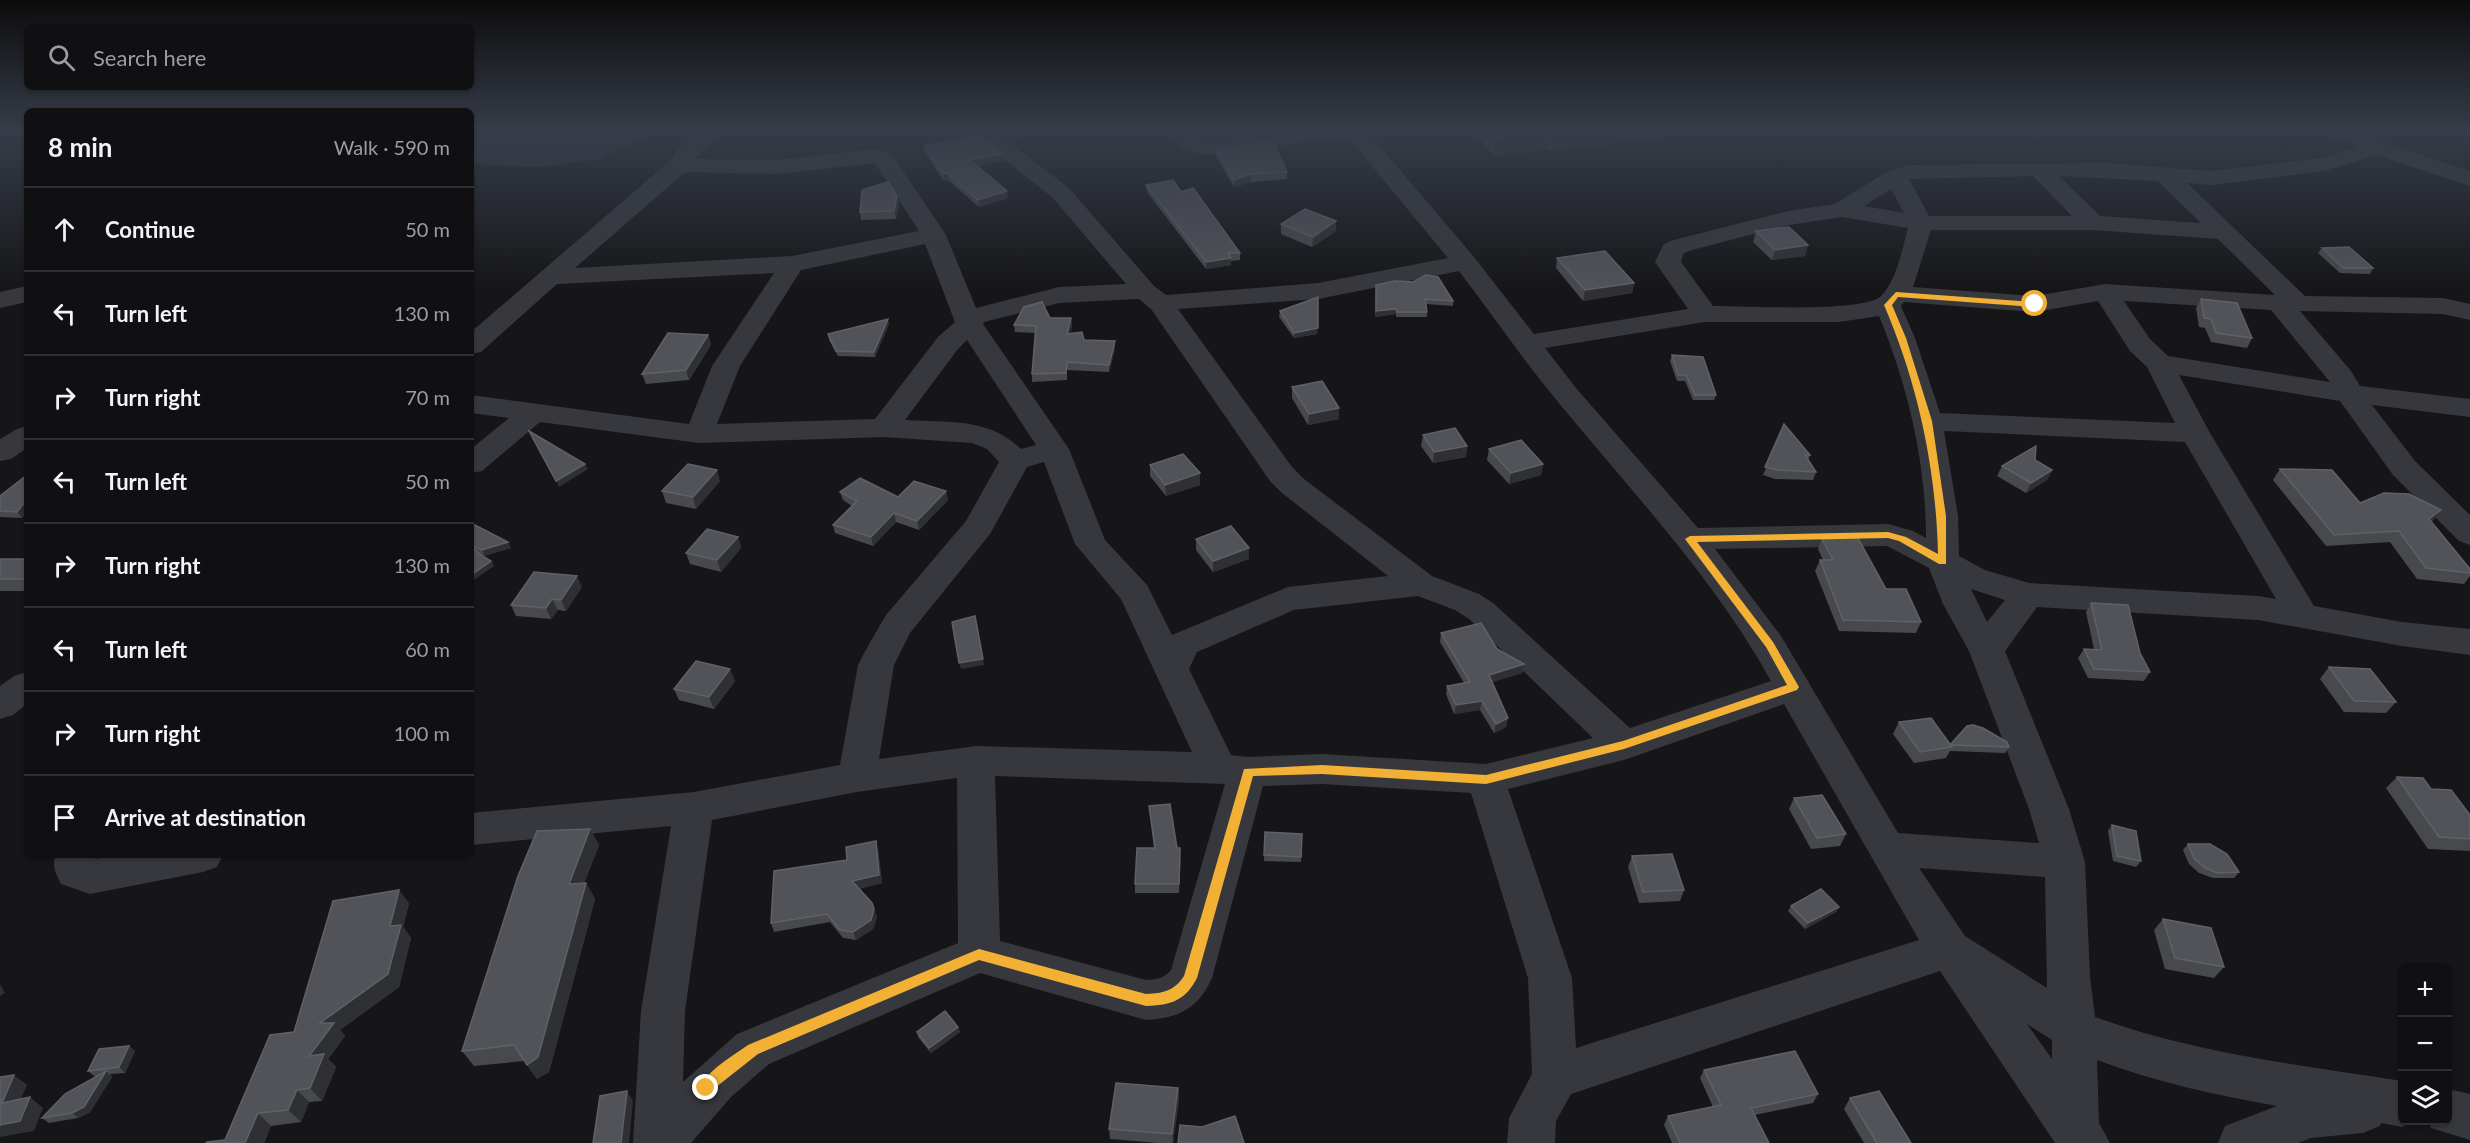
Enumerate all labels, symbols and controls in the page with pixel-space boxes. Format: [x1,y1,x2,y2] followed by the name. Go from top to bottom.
[24,24,474,90] search box
[45,41,78,74] icon: search
[93,44,206,71] text: Search here
[48,131,112,163] text: 8 min
[334,135,450,159] text: Walk · 590 m
[48,213,81,246] icon: ahead
[105,216,195,243] text: Continue
[405,217,450,241] text: 50 m
[2021,290,2047,316] route start
[48,297,81,330] icon: left
[105,300,187,327] text: Turn left
[394,301,450,325] text: 130 m
[48,381,81,414] icon: right
[105,384,200,411] text: Turn right
[405,385,450,409] text: 70 m
[48,465,81,498] icon: left
[105,468,187,495] text: Turn left
[405,469,450,493] text: 50 m
[48,549,81,582] icon: right
[105,552,200,579] text: Turn right
[394,553,450,577] text: 130 m
[48,633,81,666] icon: left
[105,636,187,663] text: Turn left
[405,637,450,661] text: 60 m
[48,717,81,750] icon: right
[105,720,200,747] text: Turn right
[394,721,450,745] text: 100 m
[48,801,81,834] icon: arrive
[105,804,306,831] text: Arrive at destination
[2398,963,2452,1125] map controls
[2398,963,2452,1017] button: +
[2398,1017,2452,1071] button: −
[2398,1071,2452,1125] button: layers
[692,1074,718,1100] route end

